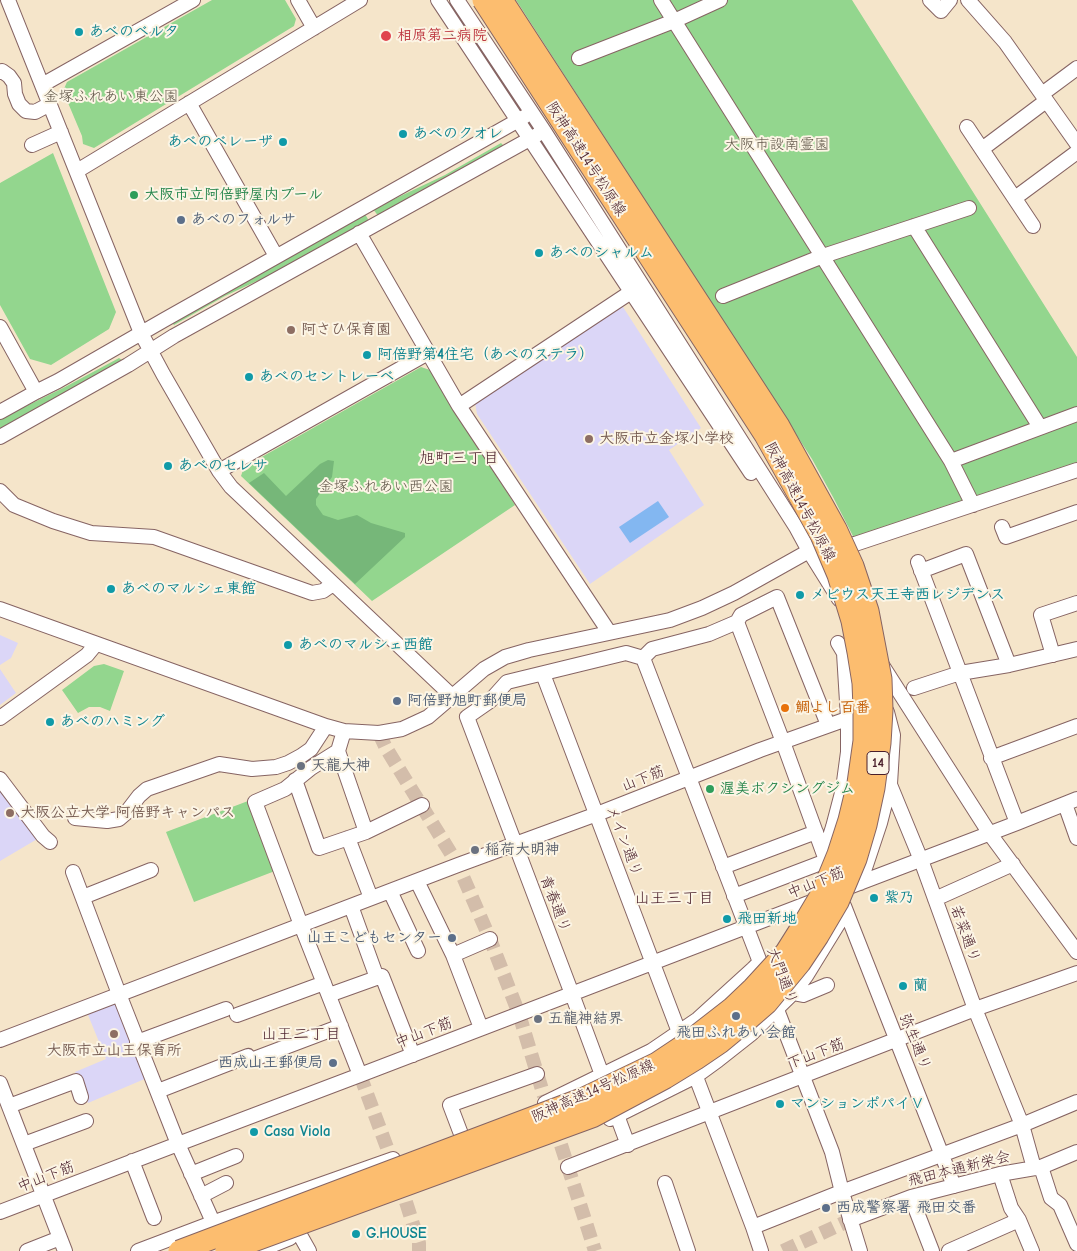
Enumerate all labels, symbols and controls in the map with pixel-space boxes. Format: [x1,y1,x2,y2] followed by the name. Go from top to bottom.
[89,23,179,41] place label: あべのベルタ
[73,26,85,38] marker: あべのベルタ
[397,27,487,45] place label: 相原第二病院
[379,29,393,43] marker: 相原第二病院
[44,88,178,106] park label: 金塚ふれあい東公園
[542,98,630,220] street label: 阪神高速14号松原線
[413,125,503,143] place label: あべのクオレ
[397,128,409,140] marker: あべのクオレ
[167,133,273,151] place label: あべのベレーザ
[277,136,289,148] marker: あべのベレーザ
[725,136,829,154] park label: 大阪市設南霊園
[144,186,323,204] place label: 大阪市立阿倍野屋内プール
[128,189,140,201] marker: 大阪市立阿倍野屋内プール
[191,211,296,229] place label: あべのフォルサ
[175,214,187,226] marker: あべのフォルサ
[549,244,654,262] place label: あべのシャルム
[533,247,545,259] marker: あべのシャルム
[301,321,391,339] place label: 阿さひ保育園
[285,324,297,336] marker: 阿さひ保育園
[377,346,594,364] place label: 阿倍野第4住宅（あべのステラ）
[361,349,373,361] marker: 阿倍野第4住宅（あべのステラ）
[259,368,395,386] place label: あべのセントレーベ
[243,371,255,383] marker: あべのセントレーベ
[599,430,734,448] place label: 大阪市立金塚小学校
[583,433,595,445] marker: 大阪市立金塚小学校
[761,439,839,565] street label: 阪神高速14号松原線
[419,448,499,468] district label: 旭町三丁目
[178,457,268,475] place label: あべのセレサ
[162,460,174,472] marker: あべのセレサ
[319,478,453,496] park label: 金塚ふれあい西公園
[121,580,256,598] place label: あべのマルシェ東館
[105,583,117,595] marker: あべのマルシェ東館
[810,586,1005,604] place label: メビウス天王寺西レジデンス
[794,589,806,601] marker: メビウス天王寺西レジデンス
[298,636,433,654] place label: あべのマルシェ西館
[282,639,294,651] marker: あべのマルシェ西館
[407,692,527,710] place label: 阿倍野旭町郵便局
[391,695,403,707] marker: 阿倍野旭町郵便局
[795,699,870,717] place label: 鯛よし百番
[779,702,791,714] marker: 鯛よし百番
[60,713,165,731] place label: あべのハミング
[44,716,56,728] marker: あべのハミング
[867,751,889,774] road number: 14
[311,757,371,775] place label: 天龍大神
[295,760,307,772] marker: 天龍大神
[619,762,667,796] street label: 山下筋
[720,780,855,798] place label: 渥美ボクシングジム
[704,783,716,795] marker: 渥美ボクシングジム
[602,803,646,879] street label: メイン通り
[20,804,235,822] place label: 大阪公立大学 阿倍野キャンパス
[4,807,16,819] marker: 大阪公立大学 阿倍野キャンパス
[485,841,560,859] place label: 稲荷大明神
[469,844,481,856] marker: 稲荷大明神
[785,863,847,903] street label: 中山下筋
[536,873,574,935] street label: 青春通り
[634,888,714,908] district label: 山王三丁目
[884,889,914,907] place label: 紫乃
[868,892,880,904] marker: 紫乃
[946,903,984,965] street label: 若菜通り
[737,910,797,928] place label: 飛田新地
[721,913,733,925] marker: 飛田新地
[307,929,442,947] place label: 山王こどもセンター
[446,932,458,944] marker: 山王こどもセンター
[763,945,801,1007] street label: 大門通り
[913,977,928,995] place label: 蘭
[897,980,909,992] marker: 蘭
[548,1010,623,1028] place label: 五龍神結界
[730,1010,742,1022] marker: 飛田ふれあい会館
[895,1011,935,1073] street label: 弥生通り
[532,1013,544,1025] marker: 五龍神結界
[393,1014,455,1052] street label: 中山下筋
[261,1024,341,1044] district label: 山王二丁目
[676,1024,796,1042] place label: 飛田ふれあい会館
[108,1028,120,1040] marker: 大阪市立山王保育所
[785,1035,847,1073] street label: 下山下筋
[47,1042,181,1060] place label: 大阪市立山王保育所
[218,1054,323,1072] place label: 西成山王郵便局
[529,1056,657,1126] street label: 阪神高速14号松原線
[327,1057,339,1069] marker: 西成山王郵便局
[790,1095,925,1113] place label: マンションポパイⅤ
[774,1098,786,1110] marker: マンションポパイⅤ
[264,1123,331,1141] place label: Casa Viola
[248,1126,260,1138] marker: Casa Viola
[906,1148,1012,1190] street label: 飛田本通新栄会
[15,1158,77,1196] street label: 中山下筋
[836,1199,976,1217] place label: 西成警察署 飛田交番
[820,1202,832,1214] marker: 西成警察署 飛田交番
[366,1225,427,1243] place label: G.HOUSE
[350,1228,362,1240] marker: G.HOUSE

